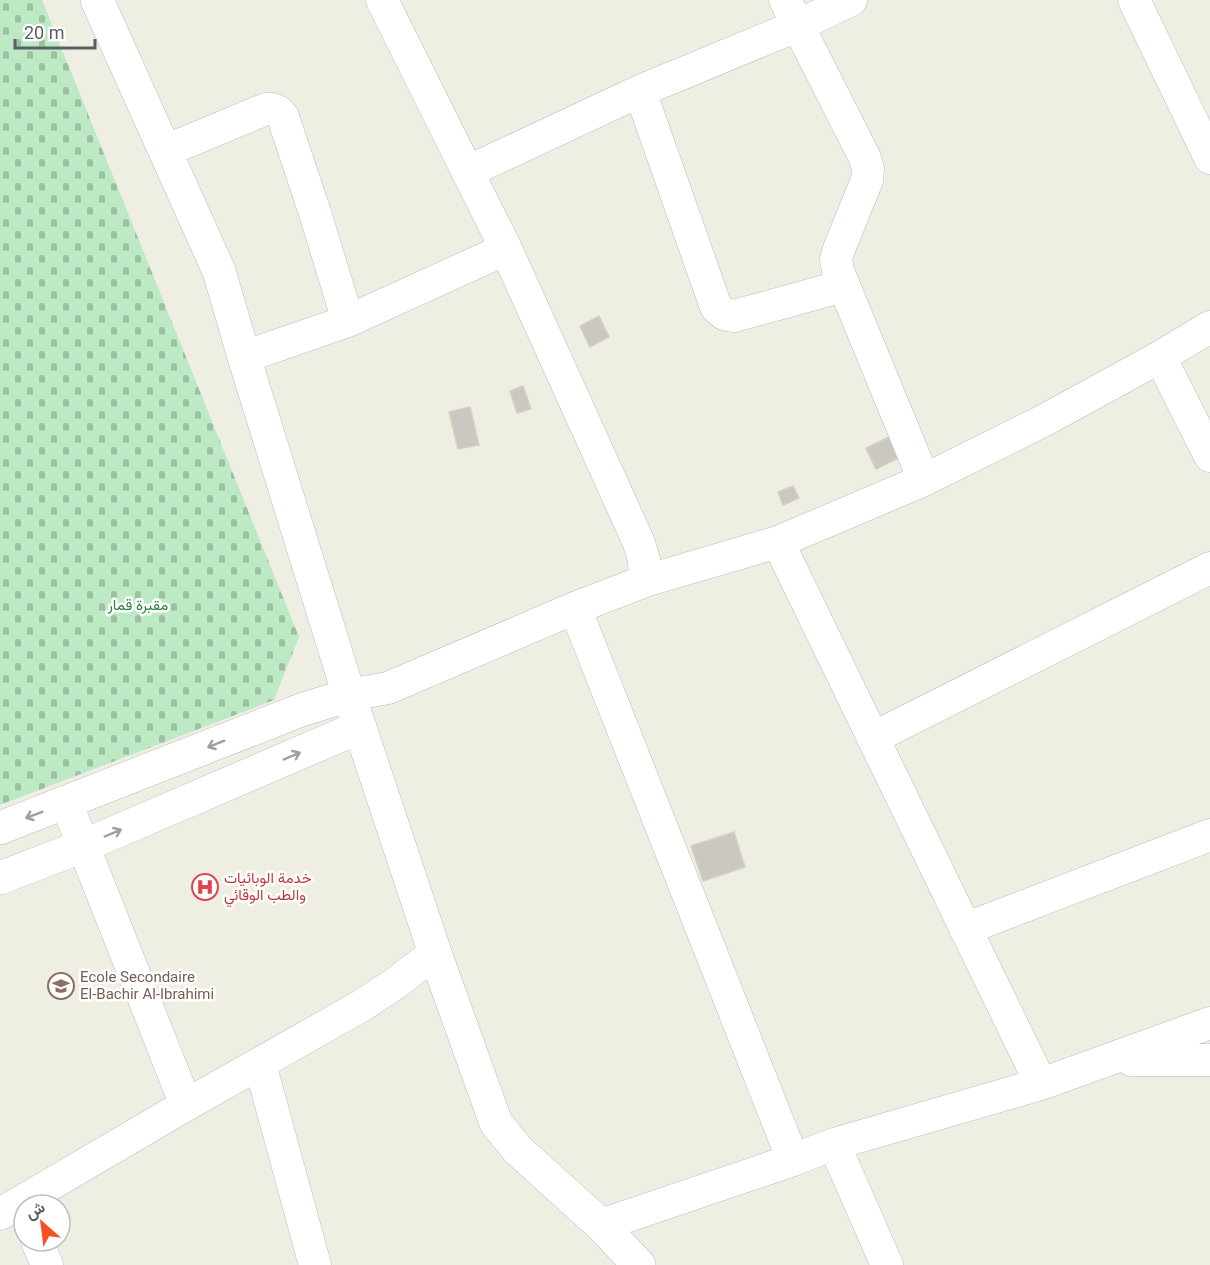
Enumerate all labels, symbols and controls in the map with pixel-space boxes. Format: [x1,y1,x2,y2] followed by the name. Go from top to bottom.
[15,12,94,50] scale bar
[24,22,64,43] text: 20 m
[107,596,168,614] park label: مقبرة قمار
[207,739,225,750] one-way arrow
[283,750,301,762] one-way arrow
[25,810,44,821] one-way arrow
[104,827,122,838] one-way arrow
[224,869,311,908] place label: خدمة الوبائيات والطب الوقائي
[190,872,220,902] hospital icon: خدمة الوبائيات والطب الوقائي
[80,968,214,1003] place label: Ecole Secondaire El-Bachir Al-Ibrahimi
[46,971,76,1001] school or university icon: Ecole Secondaire El-Bachir Al-Ibrahimi
[12,1193,72,1253] north arrow
[22,1197,48,1223] text: ش

